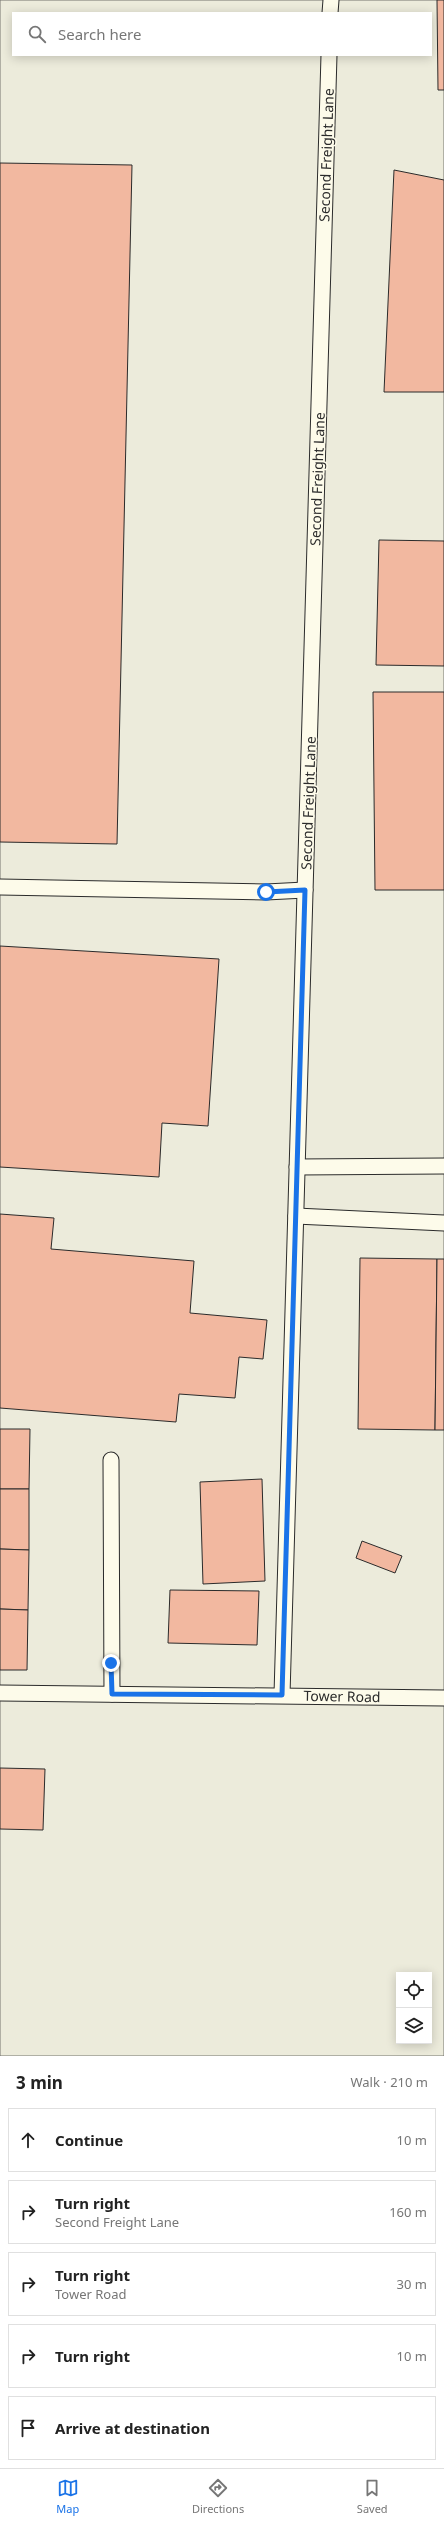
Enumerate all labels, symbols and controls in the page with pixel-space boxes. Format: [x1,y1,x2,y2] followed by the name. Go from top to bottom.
[12,12,432,56] search box
[26,23,48,45] icon: search
[58,24,141,44] text: Search here
[314,88,338,222] street label: Second Freight Lane
[305,412,329,546] street label: Second Freight Lane
[296,736,320,870] street label: Second Freight Lane
[257,883,275,901] route start
[102,1654,120,1672] route end
[303,1686,381,1706] street label: Tower Road
[396,1972,432,2044] map controls
[396,1972,432,2008] button: locate
[396,2008,432,2044] button: layers
[16,2071,63,2094] text: 3 min
[350,2073,428,2091] text: Walk · 210 m
[17,2129,39,2151] icon: ahead
[55,2130,123,2150] text: Continue
[397,2131,427,2149] text: 10 m
[55,2193,130,2213] text: Turn right
[17,2201,39,2223] icon: right
[389,2203,427,2221] text: 160 m
[55,2213,179,2231] text: Second Freight Lane
[55,2265,130,2285] text: Turn right
[17,2273,39,2295] icon: right
[397,2275,427,2293] text: 30 m
[55,2285,126,2303] text: Tower Road
[17,2345,39,2367] icon: right
[55,2346,130,2366] text: Turn right
[397,2347,427,2365] text: 10 m
[17,2417,39,2439] icon: arrive
[55,2418,210,2438] text: Arrive at destination
[56,2477,79,2516] tab: Map
[192,2477,244,2516] tab: Directions
[357,2477,388,2516] tab: Saved

